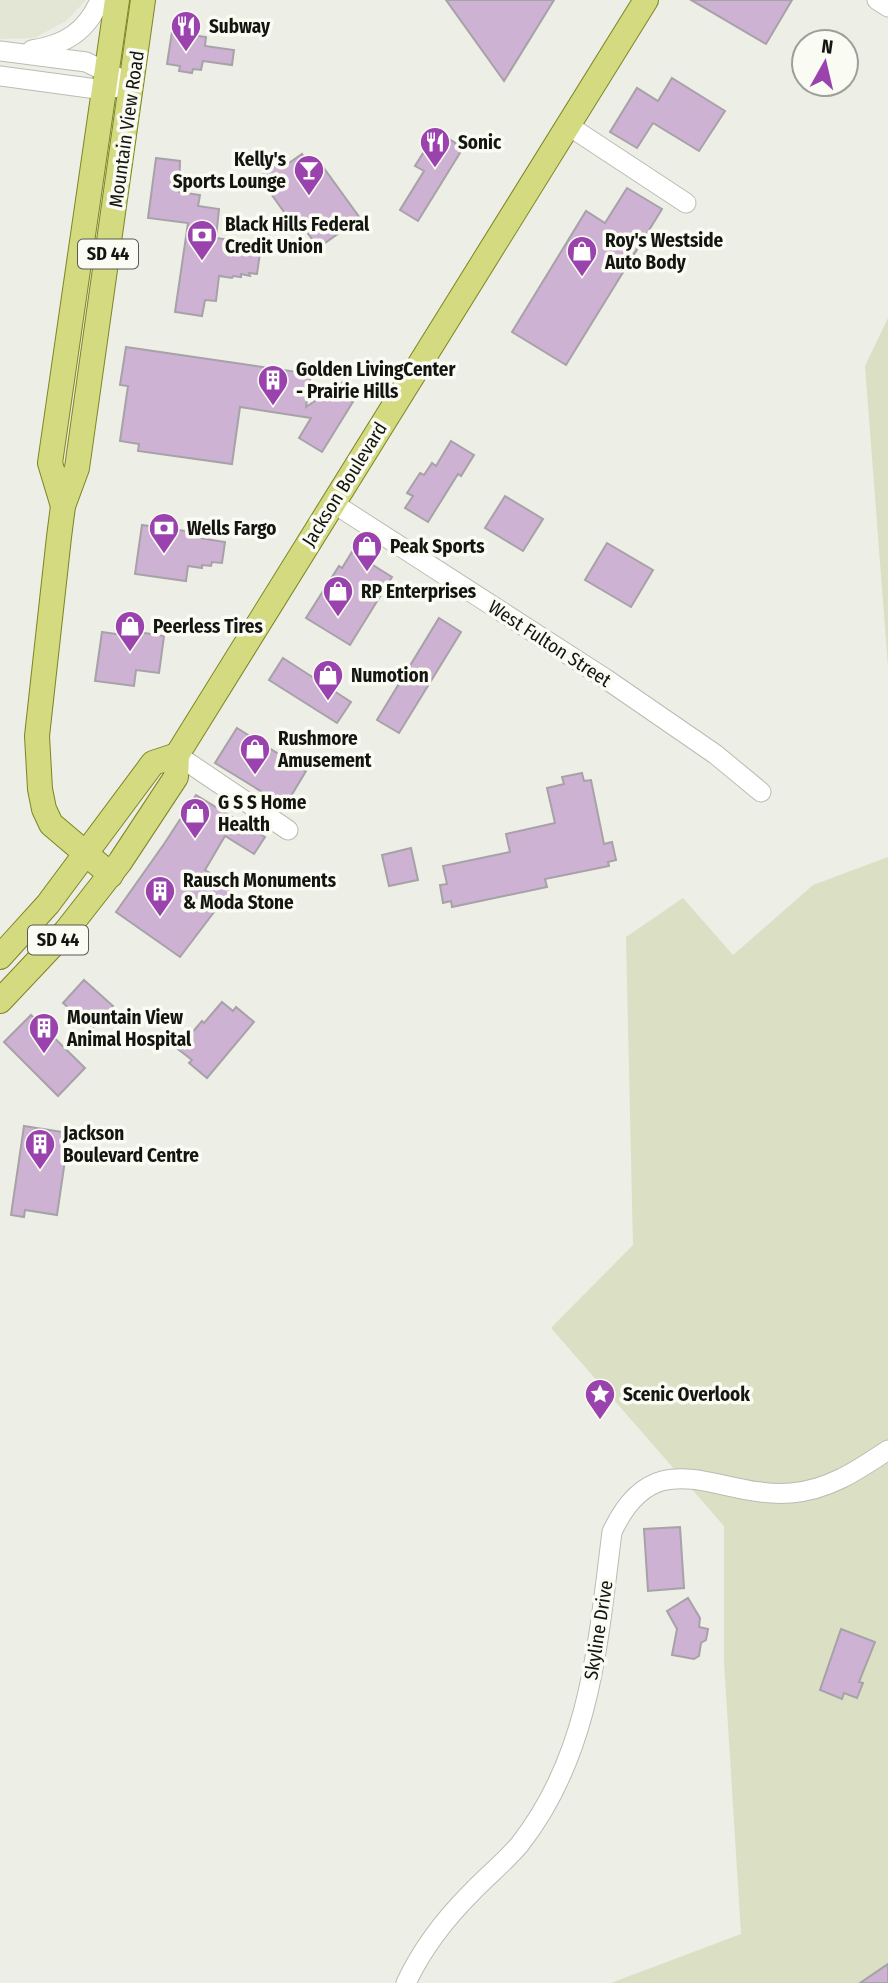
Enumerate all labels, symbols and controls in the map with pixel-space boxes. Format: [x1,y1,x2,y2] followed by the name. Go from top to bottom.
[169,9,203,53] restaurant icon: Subway
[209,15,271,38] place label: Subway
[790,28,860,98] north arrow
[820,34,835,59] text: N
[104,49,149,209] street label: Mountain View Road
[418,125,452,169] restaurant icon: Sonic
[458,131,502,154] place label: Sonic
[173,148,287,193] place label: Kelly's Sports Lounge
[292,153,326,197] bar icon: Kelly's Sports Lounge
[225,213,370,258] place label: Black Hills Federal Credit Union
[185,218,219,262] bank icon: Black Hills Federal Credit Union
[604,229,723,274] place label: Roy's Westside Auto Body
[565,234,599,278] shop icon: Roy's Westside Auto Body
[78,240,138,268] road number: SD 44
[296,358,456,403] place label: Golden LivingCenter - Prairie Hills
[256,363,290,407] building icon: Golden LivingCenter - Prairie Hills
[297,418,392,551] street label: Jackson Boulevard
[147,511,181,555] bank icon: Wells Fargo
[187,517,276,540] place label: Wells Fargo
[350,529,384,573] shop icon: Peak Sports
[390,535,485,558] place label: Peak Sports
[321,574,355,618] shop icon: RP Enterprises
[361,580,477,603] place label: RP Enterprises
[484,595,616,692] street label: West Fulton Street
[113,609,147,653] shop icon: Peerless Tires
[153,615,263,638] place label: Peerless Tires
[311,658,345,702] shop icon: Numotion
[351,664,429,687] place label: Numotion
[277,727,372,772] place label: Rushmore Amusement
[238,732,272,776] shop icon: Rushmore Amusement
[218,791,307,836] place label: G S S Home Health
[178,796,212,840] shop icon: G S S Home Health
[183,869,337,914] place label: Rausch Monuments & Moda Stone
[143,874,177,918] building icon: Rausch Monuments & Moda Stone
[28,925,88,954] road number: SD 44
[66,1006,192,1051] place label: Mountain View Animal Hospital
[27,1011,61,1055] building icon: Mountain View Animal Hospital
[62,1122,199,1167] place label: Jackson Boulevard Centre
[23,1127,57,1171] building icon: Jackson Boulevard Centre
[583,1377,617,1421] place icon: Scenic Overlook
[623,1383,750,1406] place label: Scenic Overlook
[579,1579,618,1682] street label: Skyline Drive

